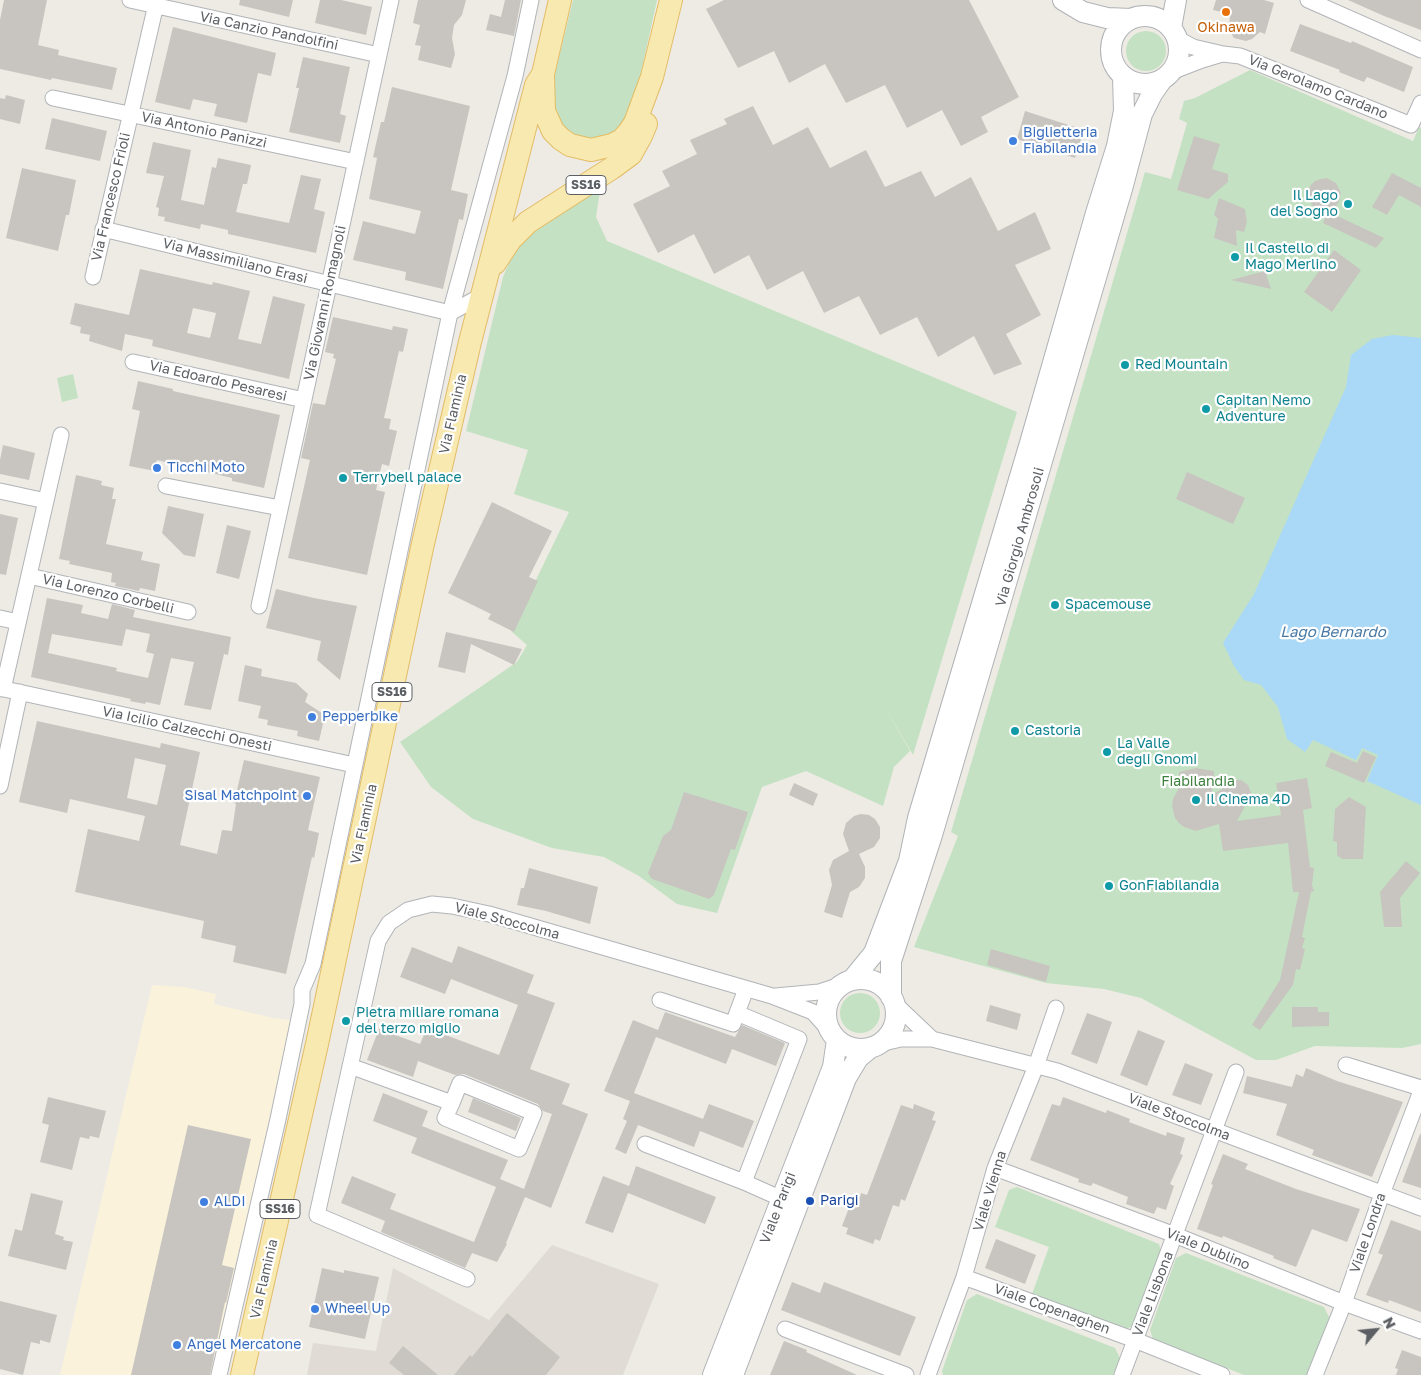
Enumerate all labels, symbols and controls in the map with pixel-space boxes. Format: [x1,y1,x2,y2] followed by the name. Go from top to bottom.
[1220,6,1232,18] marker: Okinawa
[198,8,340,54] street label: Via Canzio Pandolfini
[1197,20,1255,36] place label: Okinawa
[1246,51,1390,123] street label: Via Gerolamo Cardano
[140,108,268,152] street label: Via Antonio Panizzi
[1023,125,1097,158] place label: Biglietteria Fiabilandia
[88,131,134,263] street label: Via Francesco Frioli
[1007,135,1019,147] marker: Biglietteria Fiabilandia
[566,176,606,194] road number: SS16
[1270,188,1338,220] place label: Il Lago del Sogno
[1342,198,1354,210] marker: Il Lago del Sogno
[300,224,350,382] street label: Via Giovanni Romagnoli
[161,235,309,287] street label: Via Massimiliano Erasi
[1245,241,1336,274] place label: Il Castello di Mago Merlino
[1229,251,1241,263] marker: Il Castello di Mago Merlino
[148,357,288,405] street label: Via Edoardo Pesaresi
[1135,357,1228,373] place label: Red Mountain
[1119,359,1131,371] marker: Red Mountain
[436,372,470,456] street label: Via Flaminia
[1216,393,1311,426] place label: Capitan Nemo Adventure
[1200,403,1212,415] marker: Capitan Nemo Adventure
[167,460,245,476] place label: Ticchi Moto
[151,462,163,474] marker: Ticchi Moto
[992,465,1048,609] street label: Via Giorgio Ambrosoli
[353,470,462,486] place label: Terrybell palace
[337,472,349,484] marker: Terrybell palace
[40,571,176,617] street label: Via Lorenzo Corbelli
[1065,597,1151,613] place label: Spacemouse
[1049,599,1061,611] marker: Spacemouse
[1280,623,1386,641] water label: Lago Bernardo
[372,682,412,702] road number: SS16
[101,703,273,755] street label: Via Icilio Calzecchi Onesti
[322,709,398,725] place label: Pepperbike
[306,711,318,723] marker: Pepperbike
[1025,723,1081,739] place label: Castoria
[1009,725,1021,737] marker: Castoria
[1117,736,1197,769] place label: La Valle degli Gnomi
[1101,746,1113,758] marker: La Valle degli Gnomi
[1161,774,1235,790] park label: Fiabilandia
[347,782,381,866] street label: Via Flaminia
[184,788,297,804] place label: Sisal Matchpoint
[301,790,313,802] marker: Sisal Matchpoint
[1206,792,1291,808] place label: Il Cinema 4D
[1190,794,1202,806] marker: Il Cinema 4D
[1119,878,1220,894] place label: GonFiabilandia
[1103,880,1115,892] marker: GonFiabilandia
[453,899,561,943] street label: Viale Stoccolma
[356,1005,499,1038] place label: Pietra miliare romana del terzo miglio
[340,1015,352,1027] marker: Pietra miliare romana del terzo miglio
[1126,1090,1232,1144] street label: Viale Stoccolma
[970,1149,1010,1233] street label: Viale Vienna
[757,1170,799,1246] street label: Viale Parigi
[1346,1191,1390,1275] street label: Viale Londra
[820,1193,859,1209] place label: Parigi
[214,1194,246,1210] place label: ALDI
[804,1195,816,1207] marker: Parigi
[198,1196,210,1208] marker: ALDI
[260,1200,300,1218] road number: SS16
[1164,1225,1252,1273] street label: Viale Dublino
[247,1237,281,1321] street label: Via Flaminia
[1129,1249,1177,1339] street label: Viale Lisbona
[992,1280,1112,1338] street label: Viale Copenaghen
[325,1301,390,1317] place label: Wheel Up
[309,1303,321,1315] marker: Wheel Up
[1351,1305,1401,1355] north arrow
[1380,1314,1400,1331] text: N
[187,1337,301,1353] place label: Angel Mercatone
[171,1339,183,1351] marker: Angel Mercatone

